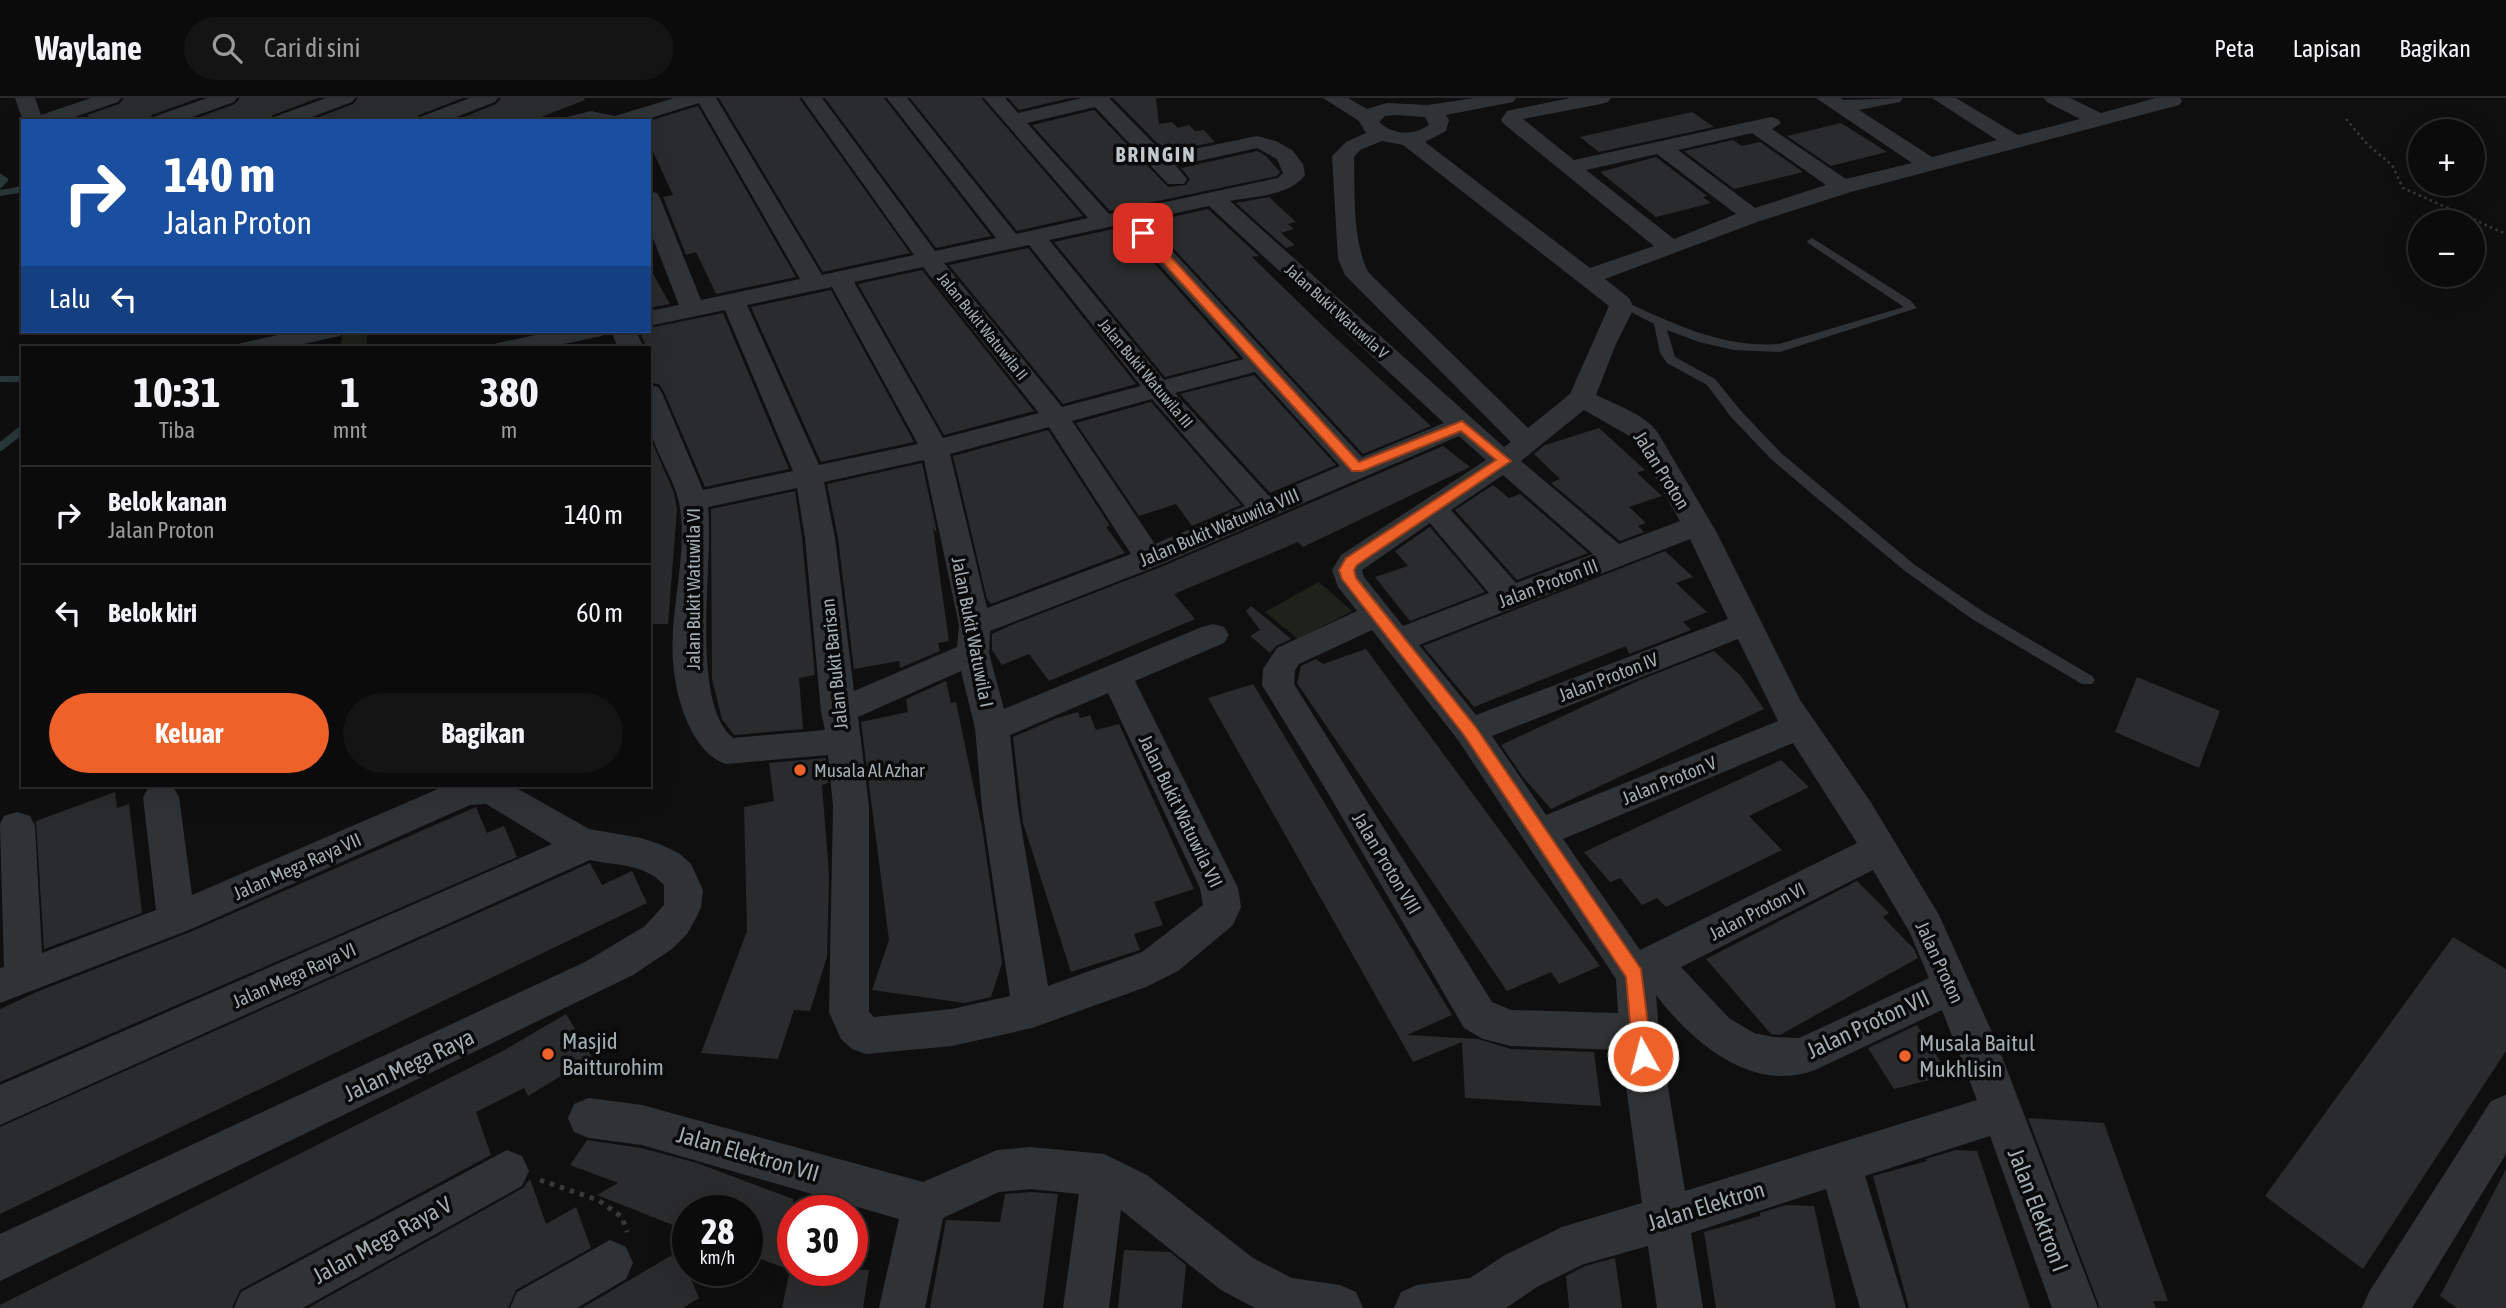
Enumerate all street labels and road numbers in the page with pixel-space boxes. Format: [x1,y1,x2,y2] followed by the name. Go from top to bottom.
[1282,260,1392,362] street label: Jalan Bukit Watuwila V
[934,269,1032,383] street label: Jalan Bukit Watuwila II
[1095,315,1197,431] street label: Jalan Bukit Watuwila III
[1629,427,1695,513] street label: Jalan Proton
[1136,483,1302,571] street label: Jalan Bukit Watuwila VIII
[682,508,704,670] street label: Jalan Bukit Watuwila VI
[1495,554,1601,612] street label: Jalan Proton III
[948,555,998,709] street label: Jalan Bukit Watuwila I
[816,597,852,731] street label: Jalan Bukit Barisan
[1555,648,1661,706] street label: Jalan Proton IV
[1135,731,1227,891] street label: Jalan Bukit Watuwila VII
[1619,751,1720,809] street label: Jalan Proton V
[1348,808,1426,918] street label: Jalan Proton VIII
[230,828,364,904] street label: Jalan Mega Raya VII
[1705,877,1809,945] street label: Jalan Proton VI
[1911,918,1969,1006] street label: Jalan Proton
[229,938,359,1012] street label: Jalan Mega Raya VI
[1802,984,1934,1064] street label: Jalan Proton VII
[340,1024,478,1106] street label: Jalan Mega Raya
[674,1121,822,1187] street label: Jalan Elektron VII
[2003,1145,2073,1275] street label: Jalan Elektron I
[1644,1176,1768,1236] street label: Jalan Elektron
[308,1191,457,1289] street label: Jalan Mega Raya V

